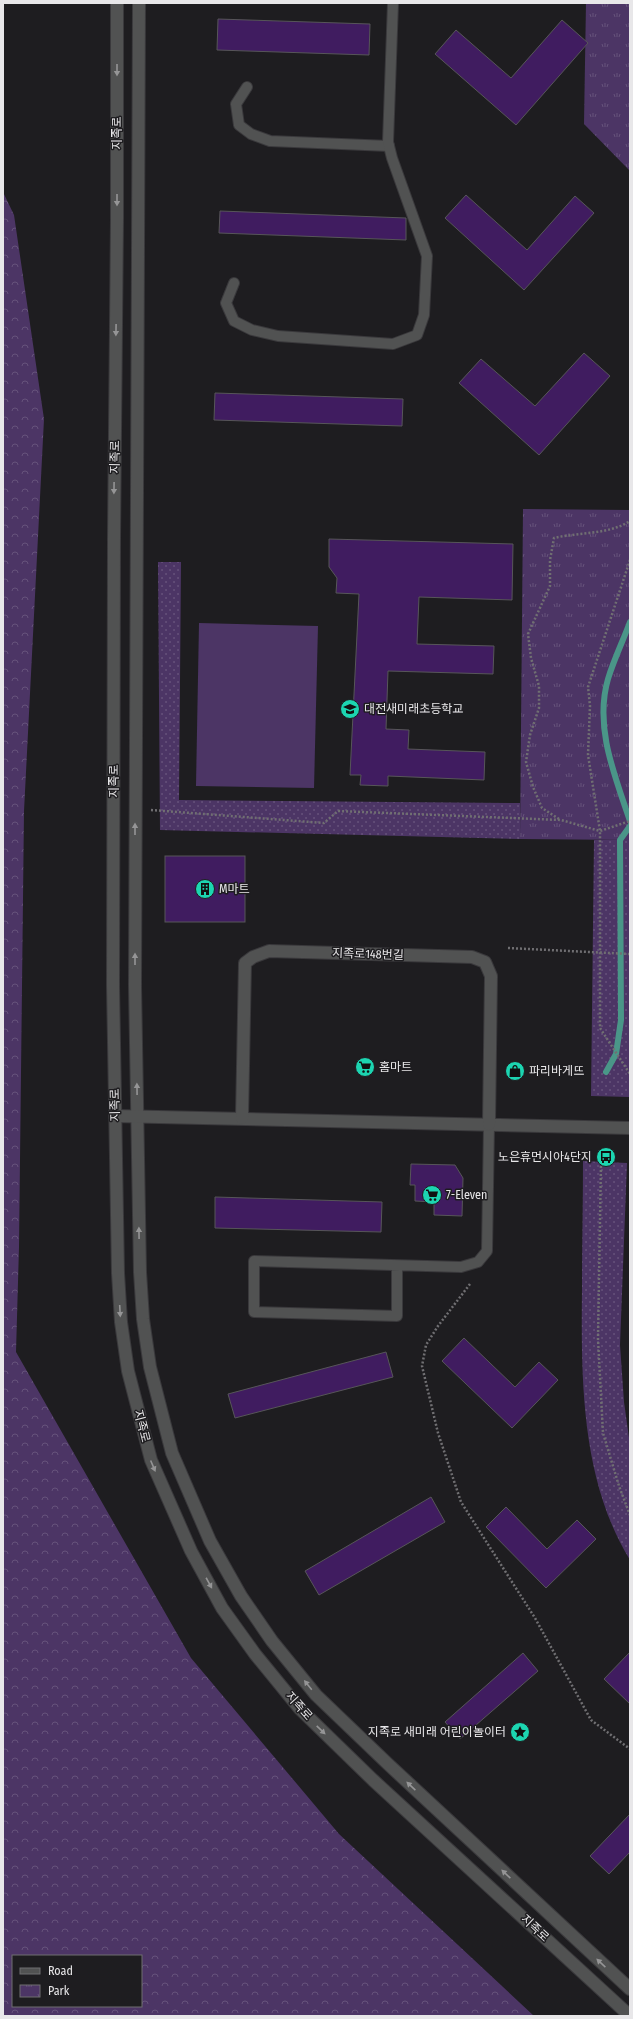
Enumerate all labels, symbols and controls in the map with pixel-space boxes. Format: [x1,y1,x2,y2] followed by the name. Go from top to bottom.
[114,64,120,77] one-way arrow
[110,116,124,150] street label: 지족로
[114,194,120,207] one-way arrow
[113,324,119,337] one-way arrow
[108,440,122,474] street label: 지족로
[111,482,118,494] one-way arrow
[339,698,361,720] school or university icon: 대전새미래초등학교
[364,702,463,716] place label: 대전새미래초등학교
[107,764,121,798] street label: 지족로
[132,822,138,835] one-way arrow
[194,878,216,900] building icon: M마트
[219,882,250,896] place label: M마트
[332,946,404,962] street label: 지족로148번길
[132,952,138,965] one-way arrow
[354,1056,376,1078] supermarket icon: 홈마트
[379,1060,412,1074] place label: 홈마트
[504,1060,526,1082] shop icon: 파리바게뜨
[529,1064,584,1078] place label: 파리바게뜨
[133,1083,140,1095] one-way arrow
[108,1088,122,1122] street label: 지족로
[595,1146,617,1168] bus stop icon: 노은휴먼시아4단지
[498,1150,592,1164] place label: 노은휴먼시아4단지
[421,1184,443,1206] supermarket icon: 7-Eleven
[446,1188,487,1202] place label: 7-Eleven
[136,1226,142,1239] one-way arrow
[117,1305,124,1318] one-way arrow
[131,1408,153,1444] street label: 지족로
[151,1460,157,1472] one-way arrow
[205,1577,212,1589] one-way arrow
[304,1680,312,1690] one-way arrow
[283,1689,315,1723] street label: 지족로
[509,1721,531,1743] place icon: 지족로 새미래 어린이놀이터
[316,1725,326,1735] one-way arrow
[368,1725,506,1739] place label: 지족로 새미래 어린이놀이터
[406,1781,416,1790] one-way arrow
[501,1869,511,1879] one-way arrow
[518,1912,552,1944] street label: 지족로
[12,1955,142,2007] legend
[596,1958,607,1967] one-way arrow
[48,1964,73,1978] text: Road
[48,1984,70,1998] text: Park

